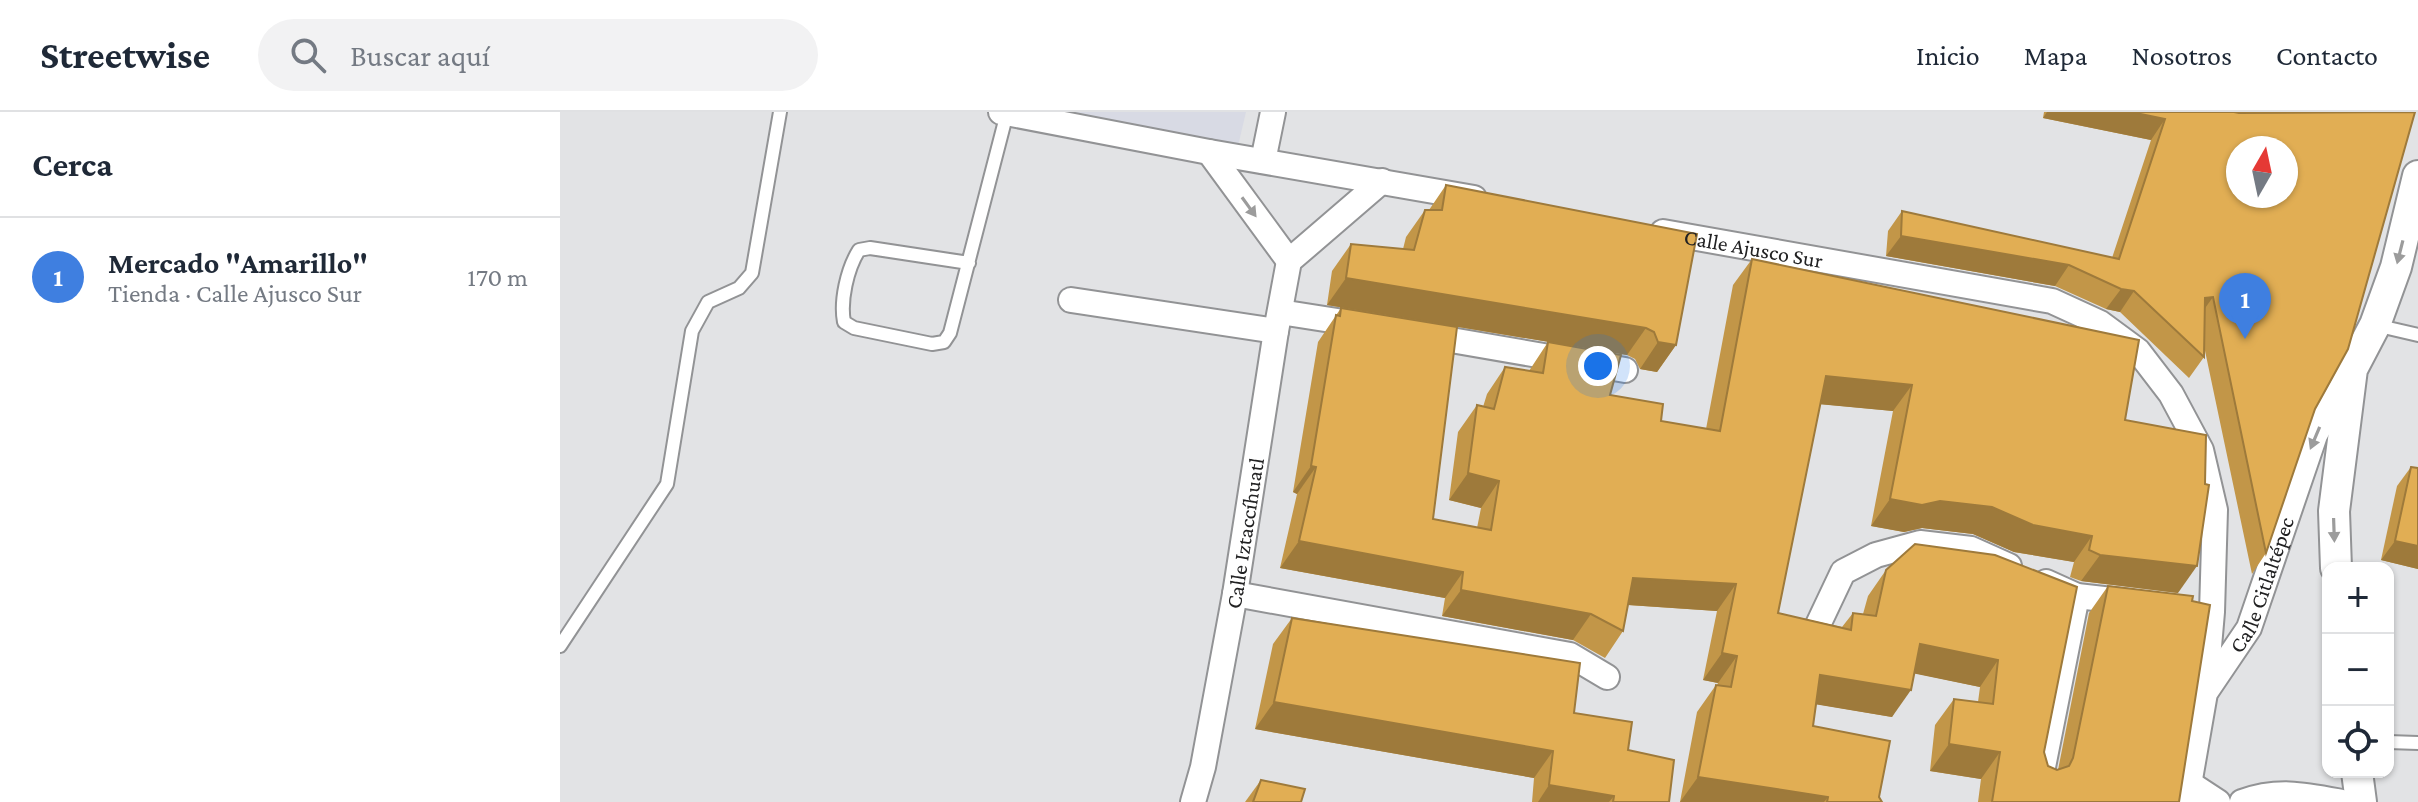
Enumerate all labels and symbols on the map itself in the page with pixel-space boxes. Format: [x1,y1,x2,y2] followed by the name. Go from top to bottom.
[2226,136,2298,208] north arrow
[1241,196,1257,217] one-way arrow
[1682,224,1825,273] street label: Calle Ajusco Sur
[2393,240,2405,265] one-way arrow
[2219,273,2271,339] pin: 1
[1578,346,1618,386] your location
[2309,426,2322,450] one-way arrow
[1221,456,1269,611] street label: Calle Iztaccíhuatl
[2224,514,2299,658] street label: Calle Citlaltépec
[2328,518,2341,543] one-way arrow

